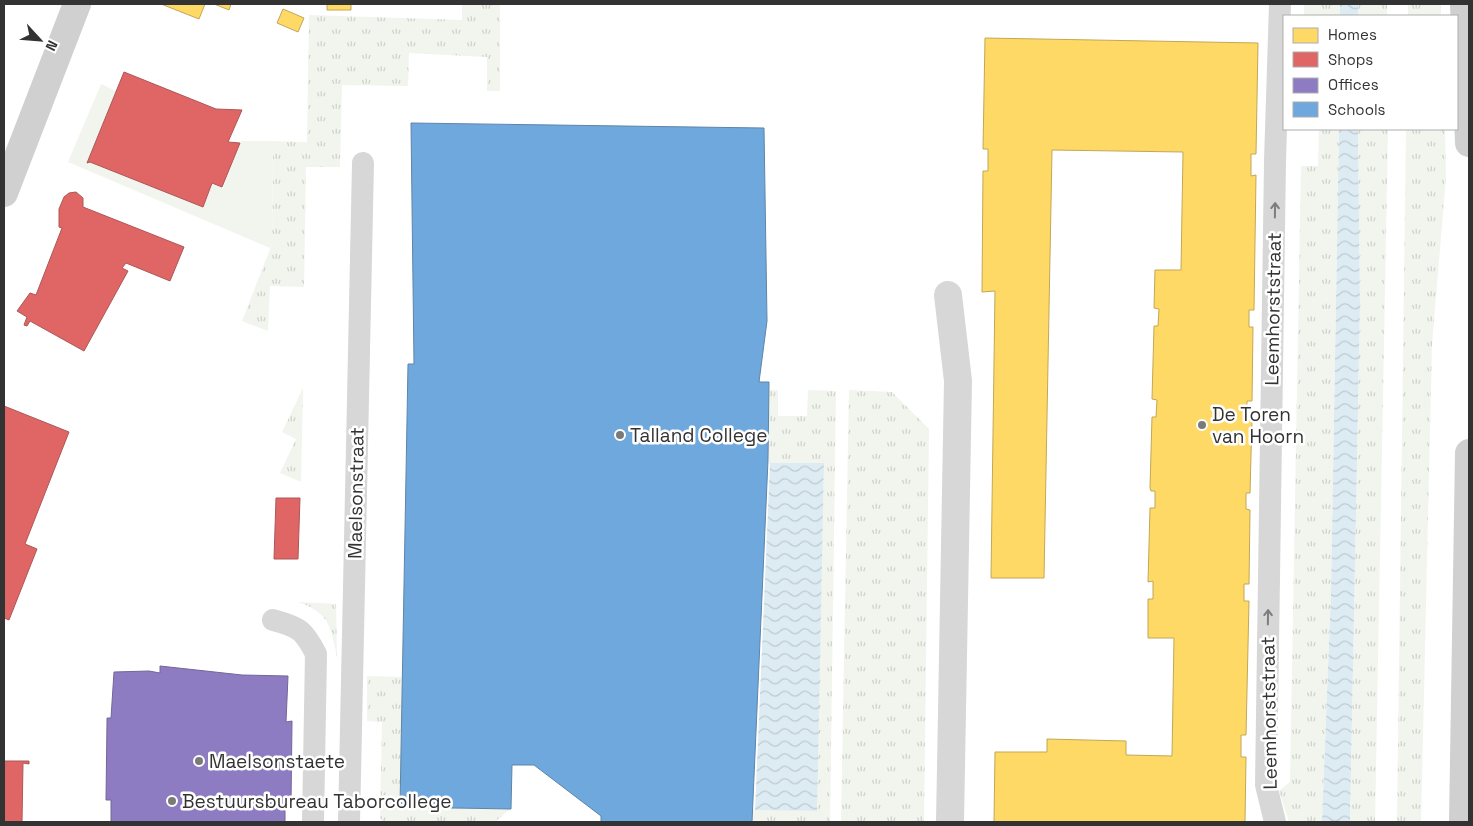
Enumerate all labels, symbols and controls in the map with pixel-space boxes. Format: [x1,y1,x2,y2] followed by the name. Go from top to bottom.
[15,15,65,65] north arrow
[1283,15,1458,130] legend
[1328,25,1377,44] text: Homes
[42,38,62,54] text: N
[1328,50,1373,69] text: Shops
[1328,75,1379,94] text: Offices
[1328,100,1386,119] text: Schools
[1270,202,1279,218] one-way arrow
[1259,232,1287,386] street label: Leemhorststraat
[1212,402,1304,449] place label: De Toren van Hoorn
[1196,419,1208,431] marker: De Toren van Hoorn
[630,423,767,448] place label: Talland College
[342,427,370,559] street label: Maelsonstraat
[614,429,626,441] marker: Talland College
[1264,610,1273,626] one-way arrow
[1255,636,1283,790] street label: Leemhorststraat
[209,749,345,774] place label: Maelsonstaete
[193,755,205,767] marker: Maelsonstaete
[182,789,452,814] place label: Bestuursbureau Taborcollege
[166,795,178,807] marker: Bestuursbureau Taborcollege

